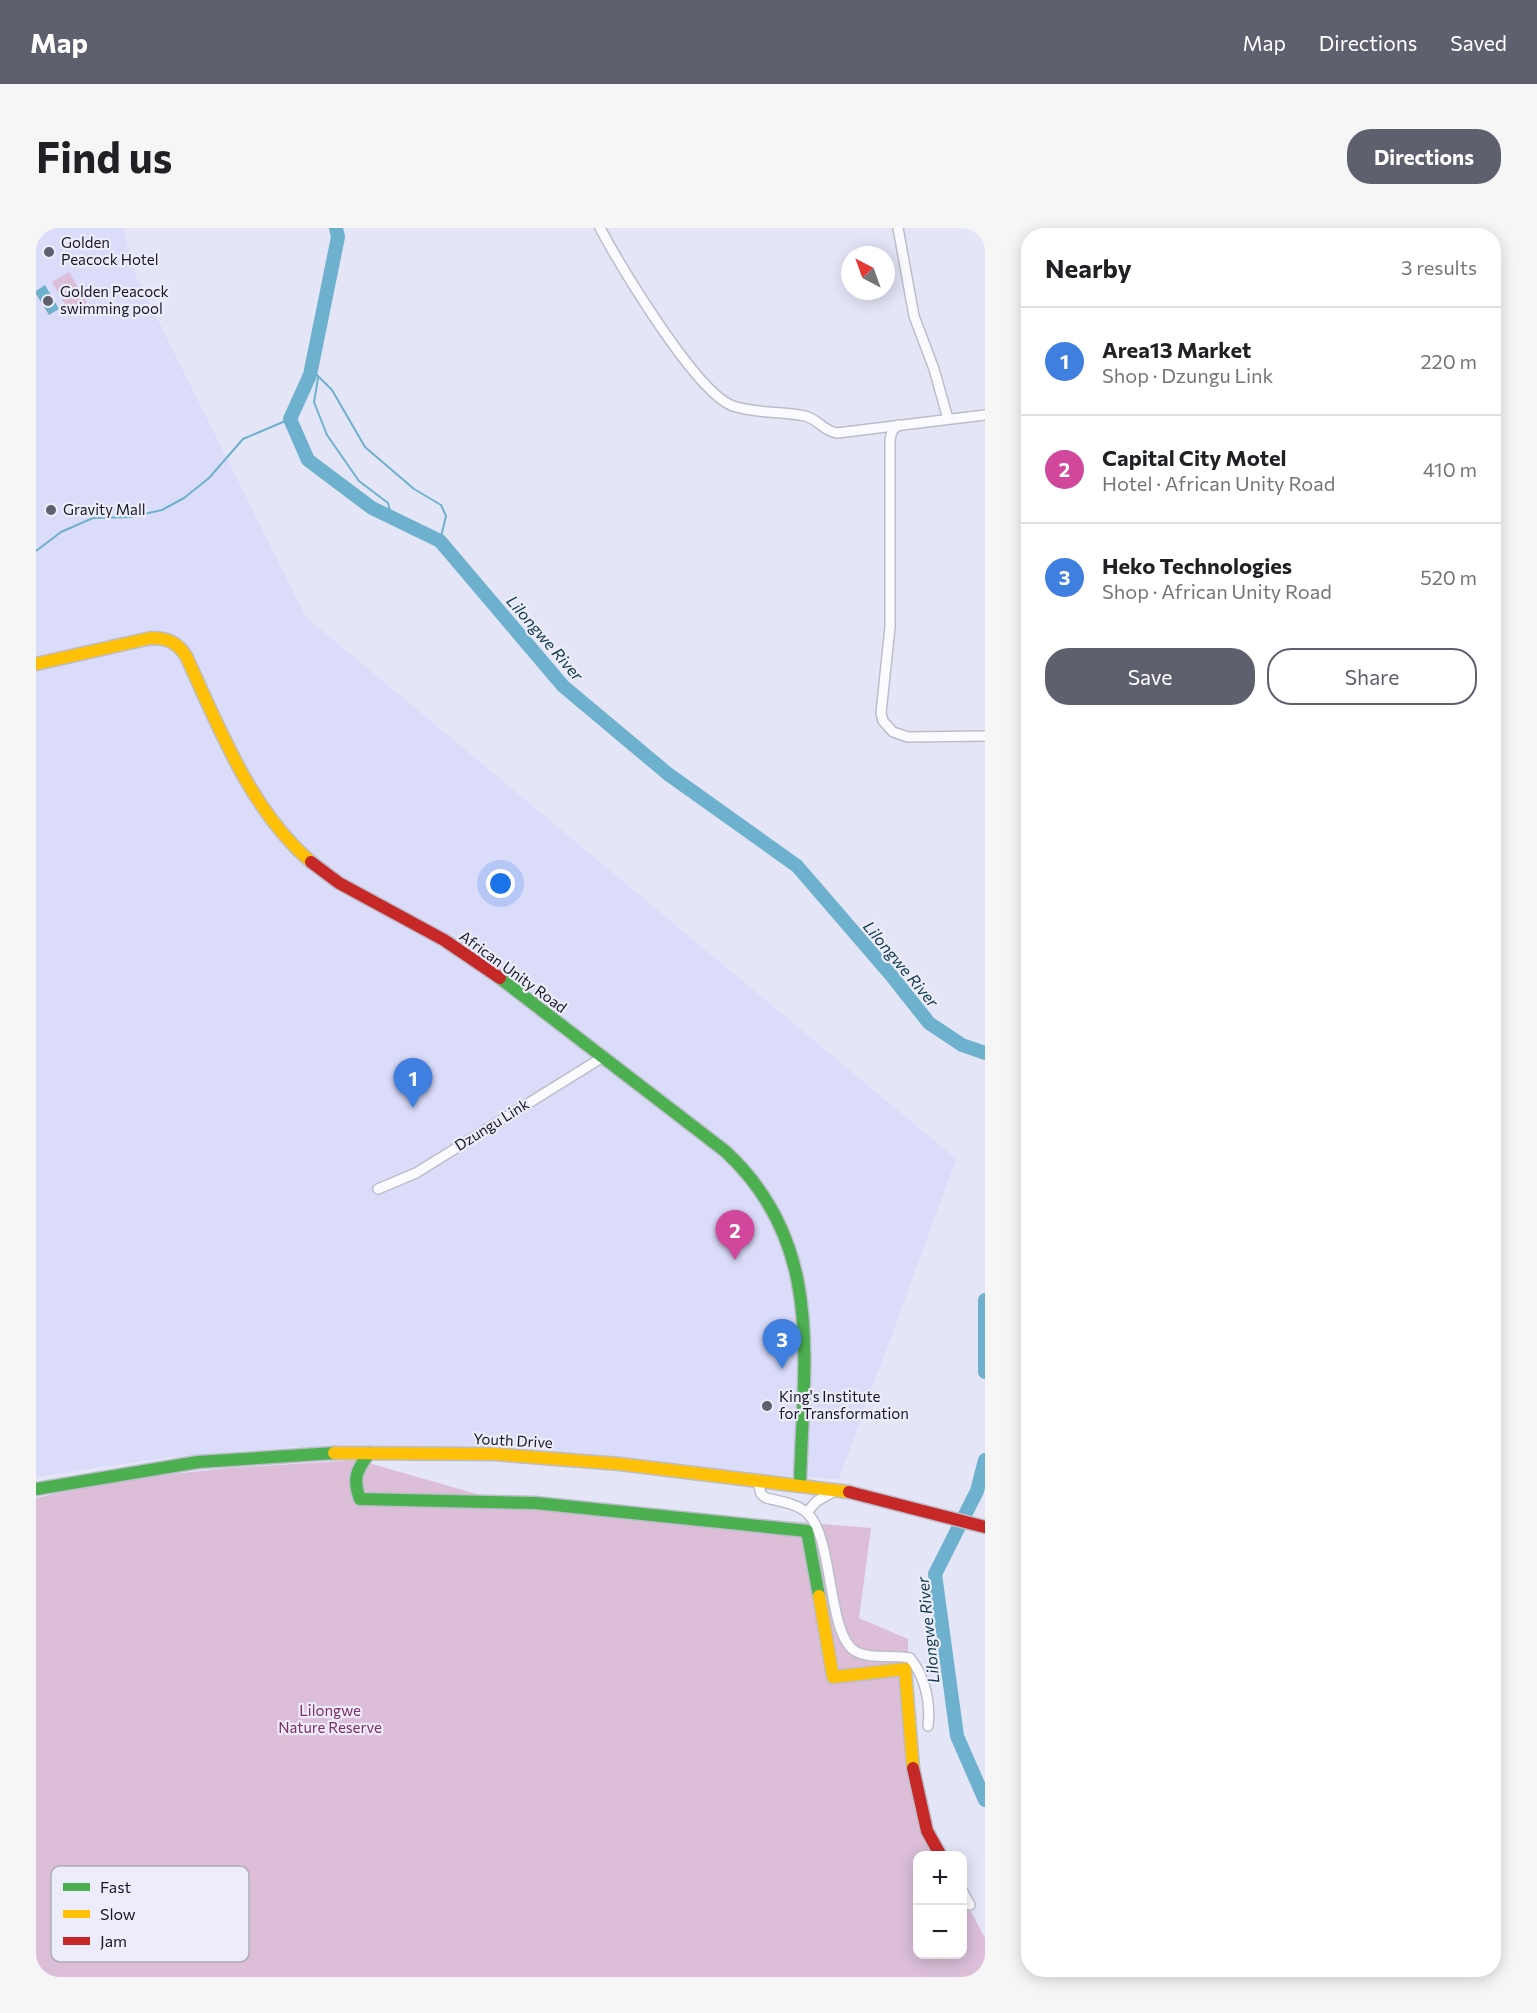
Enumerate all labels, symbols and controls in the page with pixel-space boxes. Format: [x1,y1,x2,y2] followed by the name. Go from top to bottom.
[30,25,88,59] text: Map
[1243,30,1286,55] text: Map
[1319,30,1417,55] text: Directions
[1450,30,1507,55] text: Saved
[1347,129,1501,184] button: Directions
[36,130,172,182] text: Find us
[61,233,159,268] place label: Golden Peacock Hotel
[42,245,56,259] marker: Golden Peacock Hotel
[841,246,895,300] north arrow
[1045,252,1132,283] text: Nearby
[1401,255,1477,279] text: 3 results
[60,282,169,317] place label: Golden Peacock swimming pool
[41,294,55,308] marker: Golden Peacock swimming pool
[1102,336,1251,363] text: Area13 Market
[1060,349,1069,373] text: 1
[1421,349,1477,373] text: 220 m
[1102,363,1273,387] text: Shop · Dzungu Link
[1102,444,1287,471] text: Capital City Motel
[1059,457,1070,481] text: 2
[1423,457,1477,481] text: 410 m
[1102,471,1335,495] text: Hotel · African Unity Road
[63,500,146,518] place label: Gravity Mall
[44,503,58,517] marker: Gravity Mall
[1102,552,1292,579] text: Heko Technologies
[1059,565,1070,589] text: 3
[1420,565,1477,589] text: 520 m
[1102,579,1332,603] text: Shop · African Unity Road
[503,591,588,685] water label: Lilongwe River
[1045,648,1255,705] button: Save
[1267,648,1477,705] button: Share
[486,869,515,898] your location
[860,917,943,1011] water label: Lilongwe River
[457,926,571,1016] street label: African Unity Road
[394,1058,433,1108] pin: 1
[451,1094,532,1154] street label: Dzungu Link
[716,1210,754,1260] pin: 2
[762,1320,802,1369] pin: 3
[779,1387,909,1422] place label: King's Institute for Transformation
[760,1399,774,1413] marker: King's Institute for Transformation
[473,1429,553,1451] street label: Youth Drive
[912,1575,943,1684] water label: Lilongwe River
[278,1701,382,1736] park label: Lilongwe Nature Reserve
[913,1851,967,1959] map controls
[913,1851,967,1905] button: +
[51,1866,249,1962] legend
[100,1877,131,1896] text: Fast
[100,1904,136,1923] text: Slow
[913,1905,967,1959] button: −
[100,1931,127,1950] text: Jam

